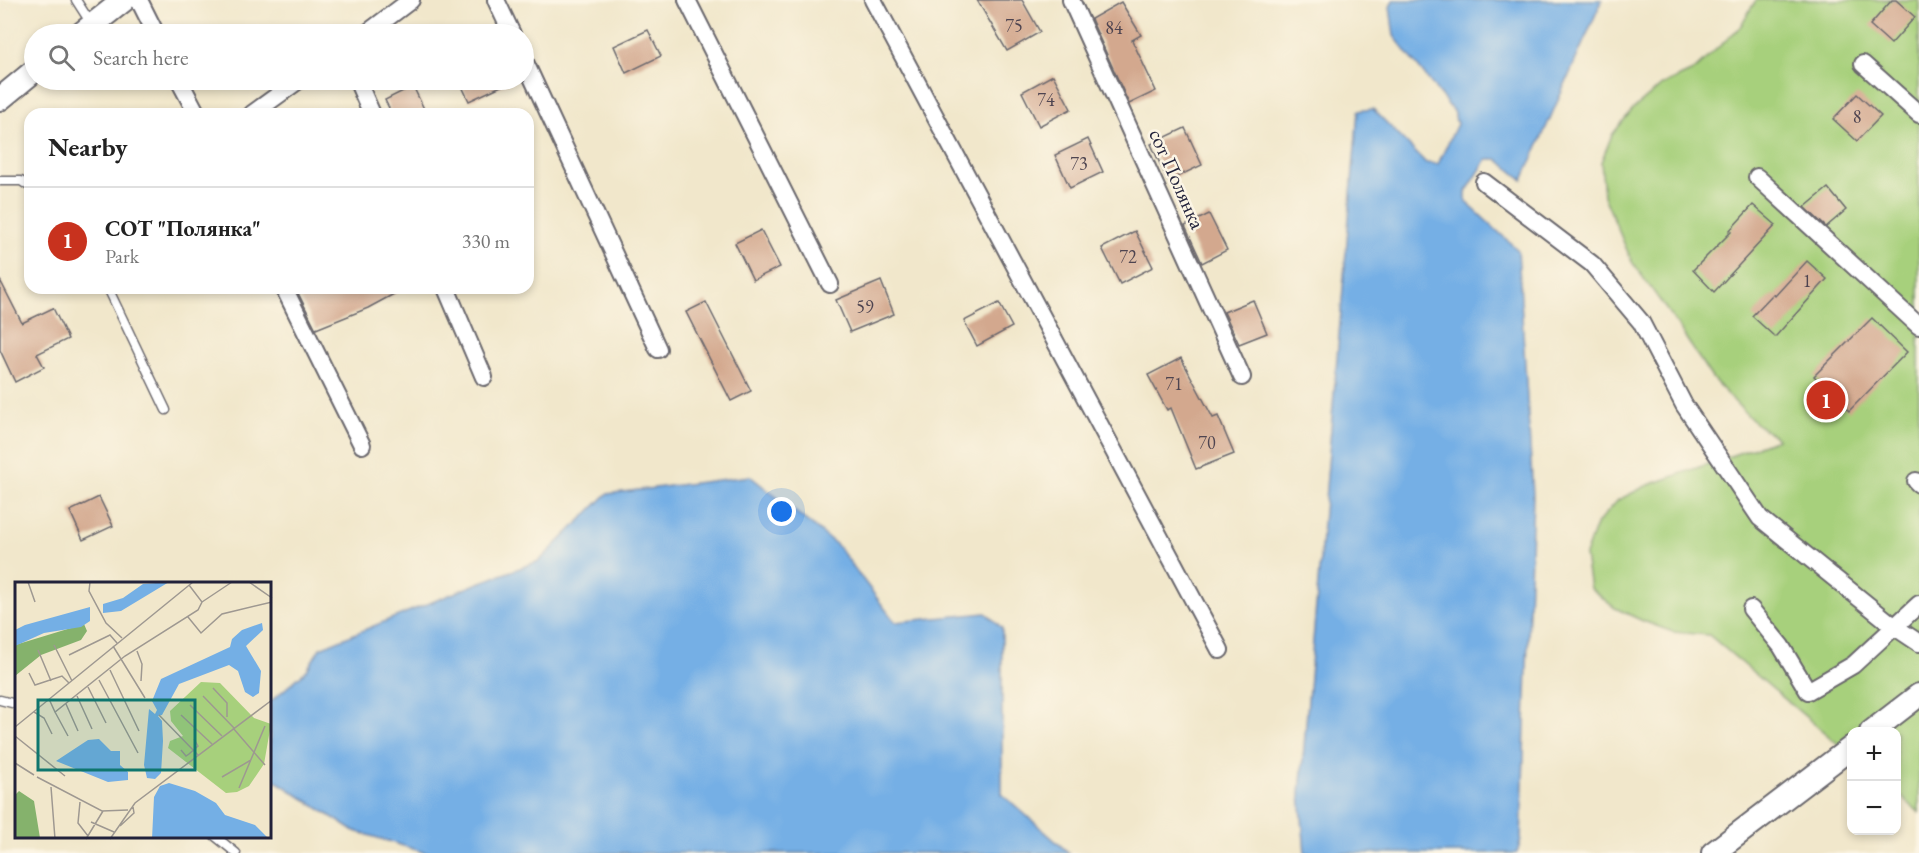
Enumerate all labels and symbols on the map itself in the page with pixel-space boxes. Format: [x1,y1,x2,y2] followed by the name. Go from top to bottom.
[1005,14,1023,37] house number: 75
[1105,16,1123,39] house number: 84
[1037,88,1055,111] house number: 74
[1853,105,1861,128] house number: 8
[1143,124,1212,234] street label: сот Полянка
[1070,152,1088,175] house number: 73
[1119,245,1137,268] house number: 72
[1803,269,1811,292] house number: 1
[856,295,874,318] house number: 59
[1165,372,1183,395] house number: 71
[1806,378,1846,422] pin: 1
[1198,431,1216,454] house number: 70
[767,497,796,526] your location
[15,582,272,838] inset map

